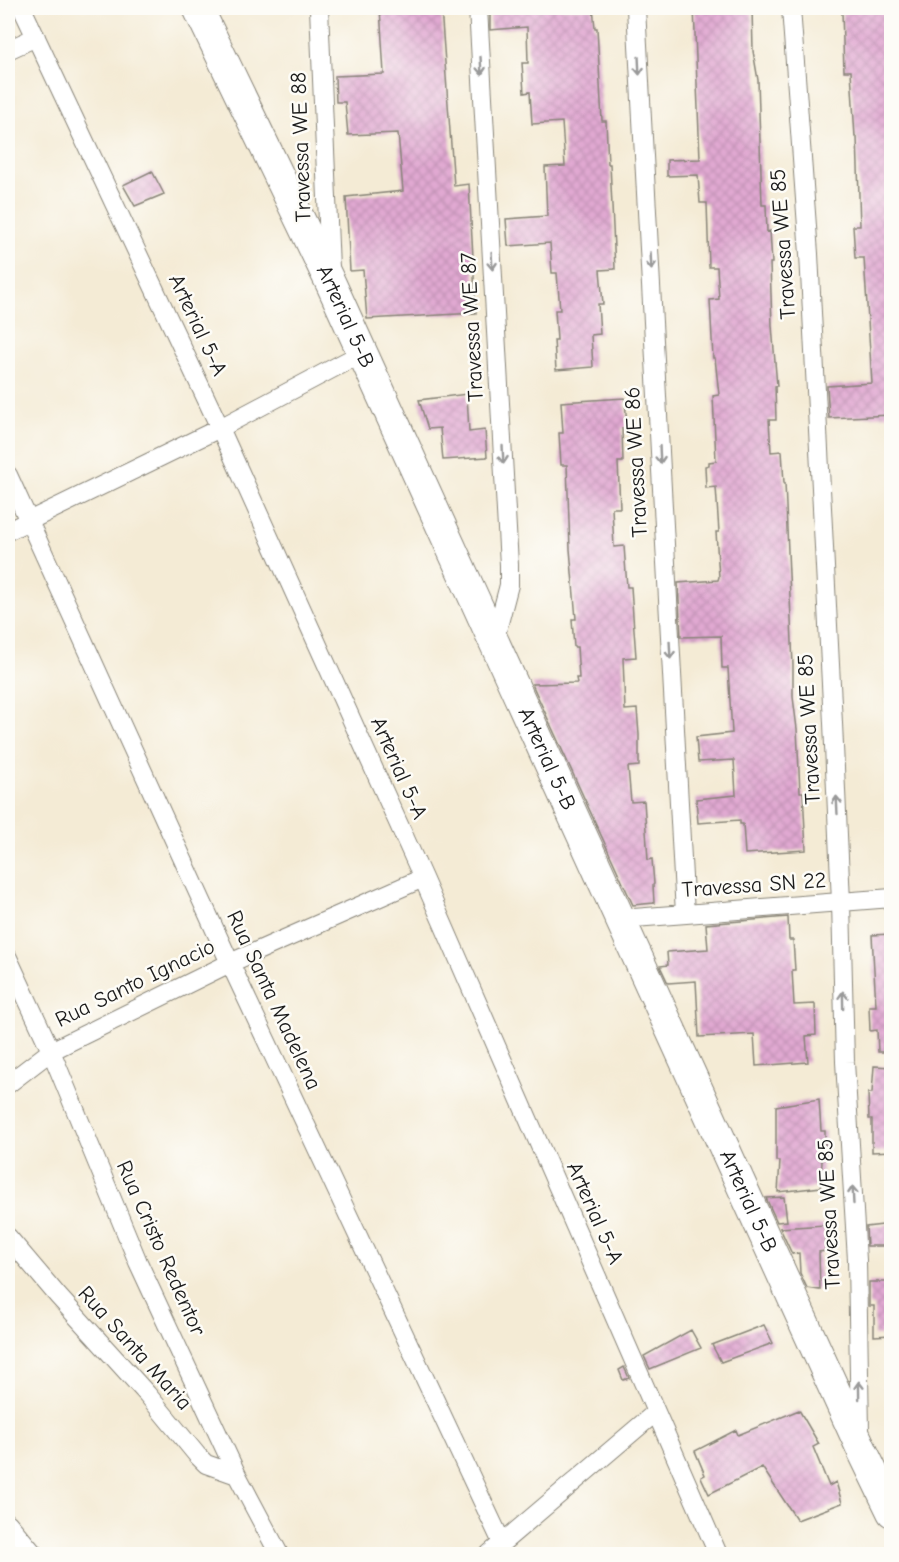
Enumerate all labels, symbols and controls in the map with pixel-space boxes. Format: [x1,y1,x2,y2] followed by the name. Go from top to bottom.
[476,55,487,75] one-way arrow
[634,55,645,75] one-way arrow
[285,71,317,223] street label: Travessa WE 88
[765,168,801,320] street label: Travessa WE 85
[487,250,498,270] one-way arrow
[645,250,656,270] one-way arrow
[455,251,489,402] street label: Travessa WE 87
[311,261,380,372] street label: Arterial 5-B
[163,270,233,380] street label: Arterial 5-A
[619,386,653,538] street label: Travessa WE 86
[498,445,509,465] one-way arrow
[654,445,665,465] one-way arrow
[664,640,675,660] one-way arrow
[792,653,826,805] street label: Travessa WE 85
[513,703,582,814] street label: Arterial 5-B
[365,713,433,823] street label: Arterial 5-A
[831,796,842,816] one-way arrow
[681,867,827,903] street label: Travessa SN 22
[221,906,327,1094] street label: Rua Santa Madelena
[51,933,219,1033] street label: Rua Santo Ignacio
[837,991,849,1011] one-way arrow
[812,1138,846,1290] street label: Travessa WE 85
[714,1146,783,1256] street label: Arterial 5-B
[111,1156,211,1340] street label: Rua Cristo Redentor
[561,1158,629,1268] street label: Arterial 5-A
[847,1185,858,1205] one-way arrow
[72,1281,198,1415] street label: Rua Santa Maria
[854,1380,865,1400] one-way arrow

